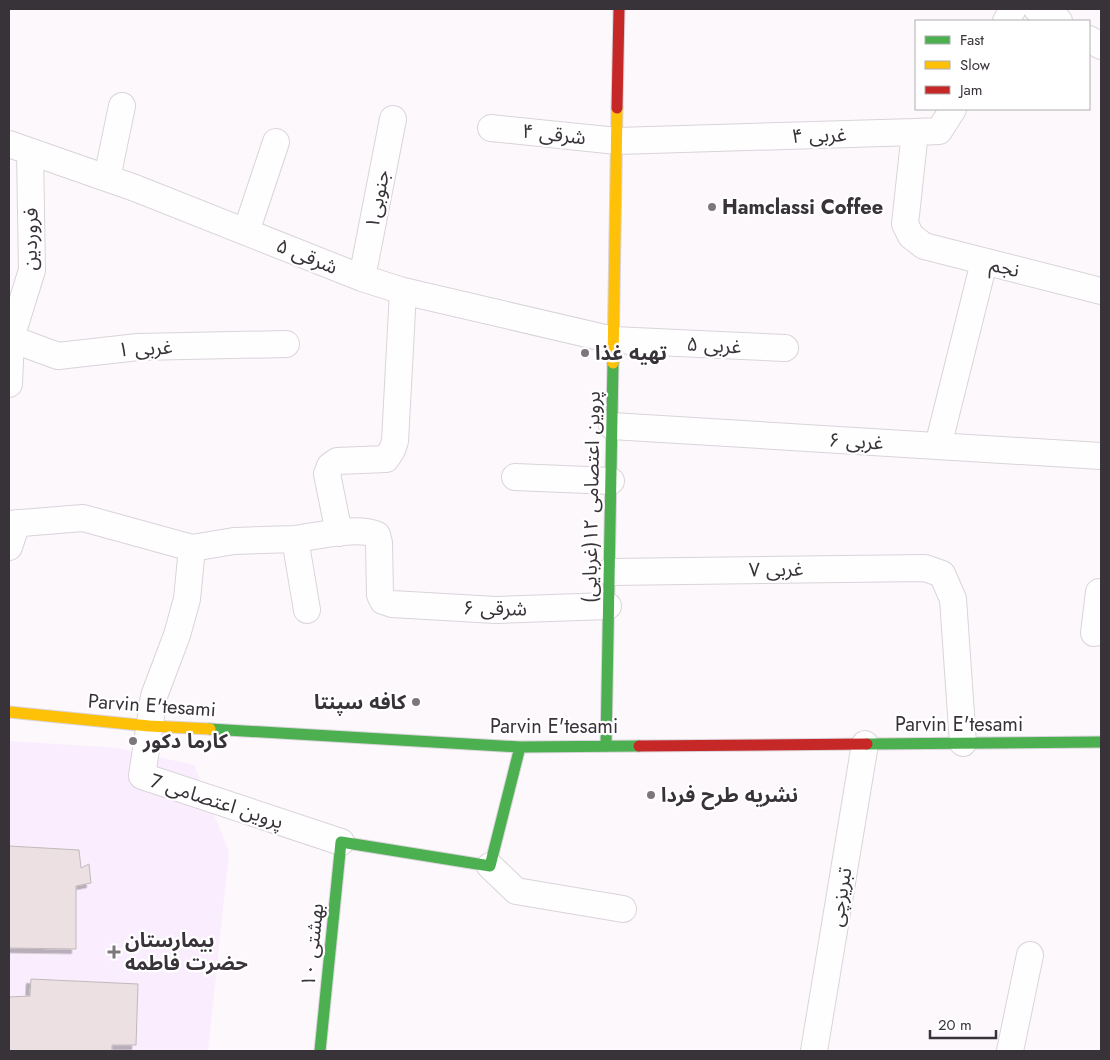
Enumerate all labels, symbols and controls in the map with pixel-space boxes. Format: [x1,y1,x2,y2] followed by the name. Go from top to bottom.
[915,20,1090,110] legend
[960,29,984,51] text: Fast
[960,54,991,76] text: Slow
[958,79,983,101] text: Jam
[521,117,587,152] street label: شرقی ۴
[791,120,847,151] street label: غربی ۴
[358,167,397,231] street label: جنوبی۱
[722,193,883,222] place label: Hamclassi Coffee
[706,201,718,213] marker: Hamclassi Coffee
[15,207,46,271] street label: فروردین
[272,231,342,282] street label: شرقی ۵
[987,250,1023,285] street label: نجم
[686,330,742,361] street label: غربی ۵
[117,333,173,364] street label: غربی ۱
[595,339,667,368] place label: تهیه غذا
[579,347,591,359] marker: تهیه غذا
[575,391,608,603] street label: پروین اعتصامی ۱۲(غربایی)
[828,426,884,457] street label: غربی ۶
[748,555,804,584] street label: غربی ۷
[463,593,527,624] street label: شرقی ۶
[87,687,217,724] street label: Parvin E'tesami
[314,688,407,717] place label: کافه سپنتا
[410,696,422,708] marker: کافه سپنتا
[895,710,1023,739] street label: Parvin E'tesami
[490,712,618,741] street label: Parvin E'tesami
[142,727,229,756] place label: کارما دکور
[127,735,139,747] marker: کارما دکور
[147,766,287,837] street label: پروین اعتصامی 7
[661,781,798,810] place label: نشریه طرح فردا
[645,789,657,801] marker: نشریه طرح فردا
[821,865,860,929] street label: تبریزچی
[294,902,331,988] street label: بهشتی ۱۰
[125,926,248,978] place label: بیمارستان حضرت فاطمه
[107,945,121,959] marker: بیمارستان حضرت فاطمه
[930,1008,996,1040] scale bar
[938,1014,972,1036] text: 20 m

